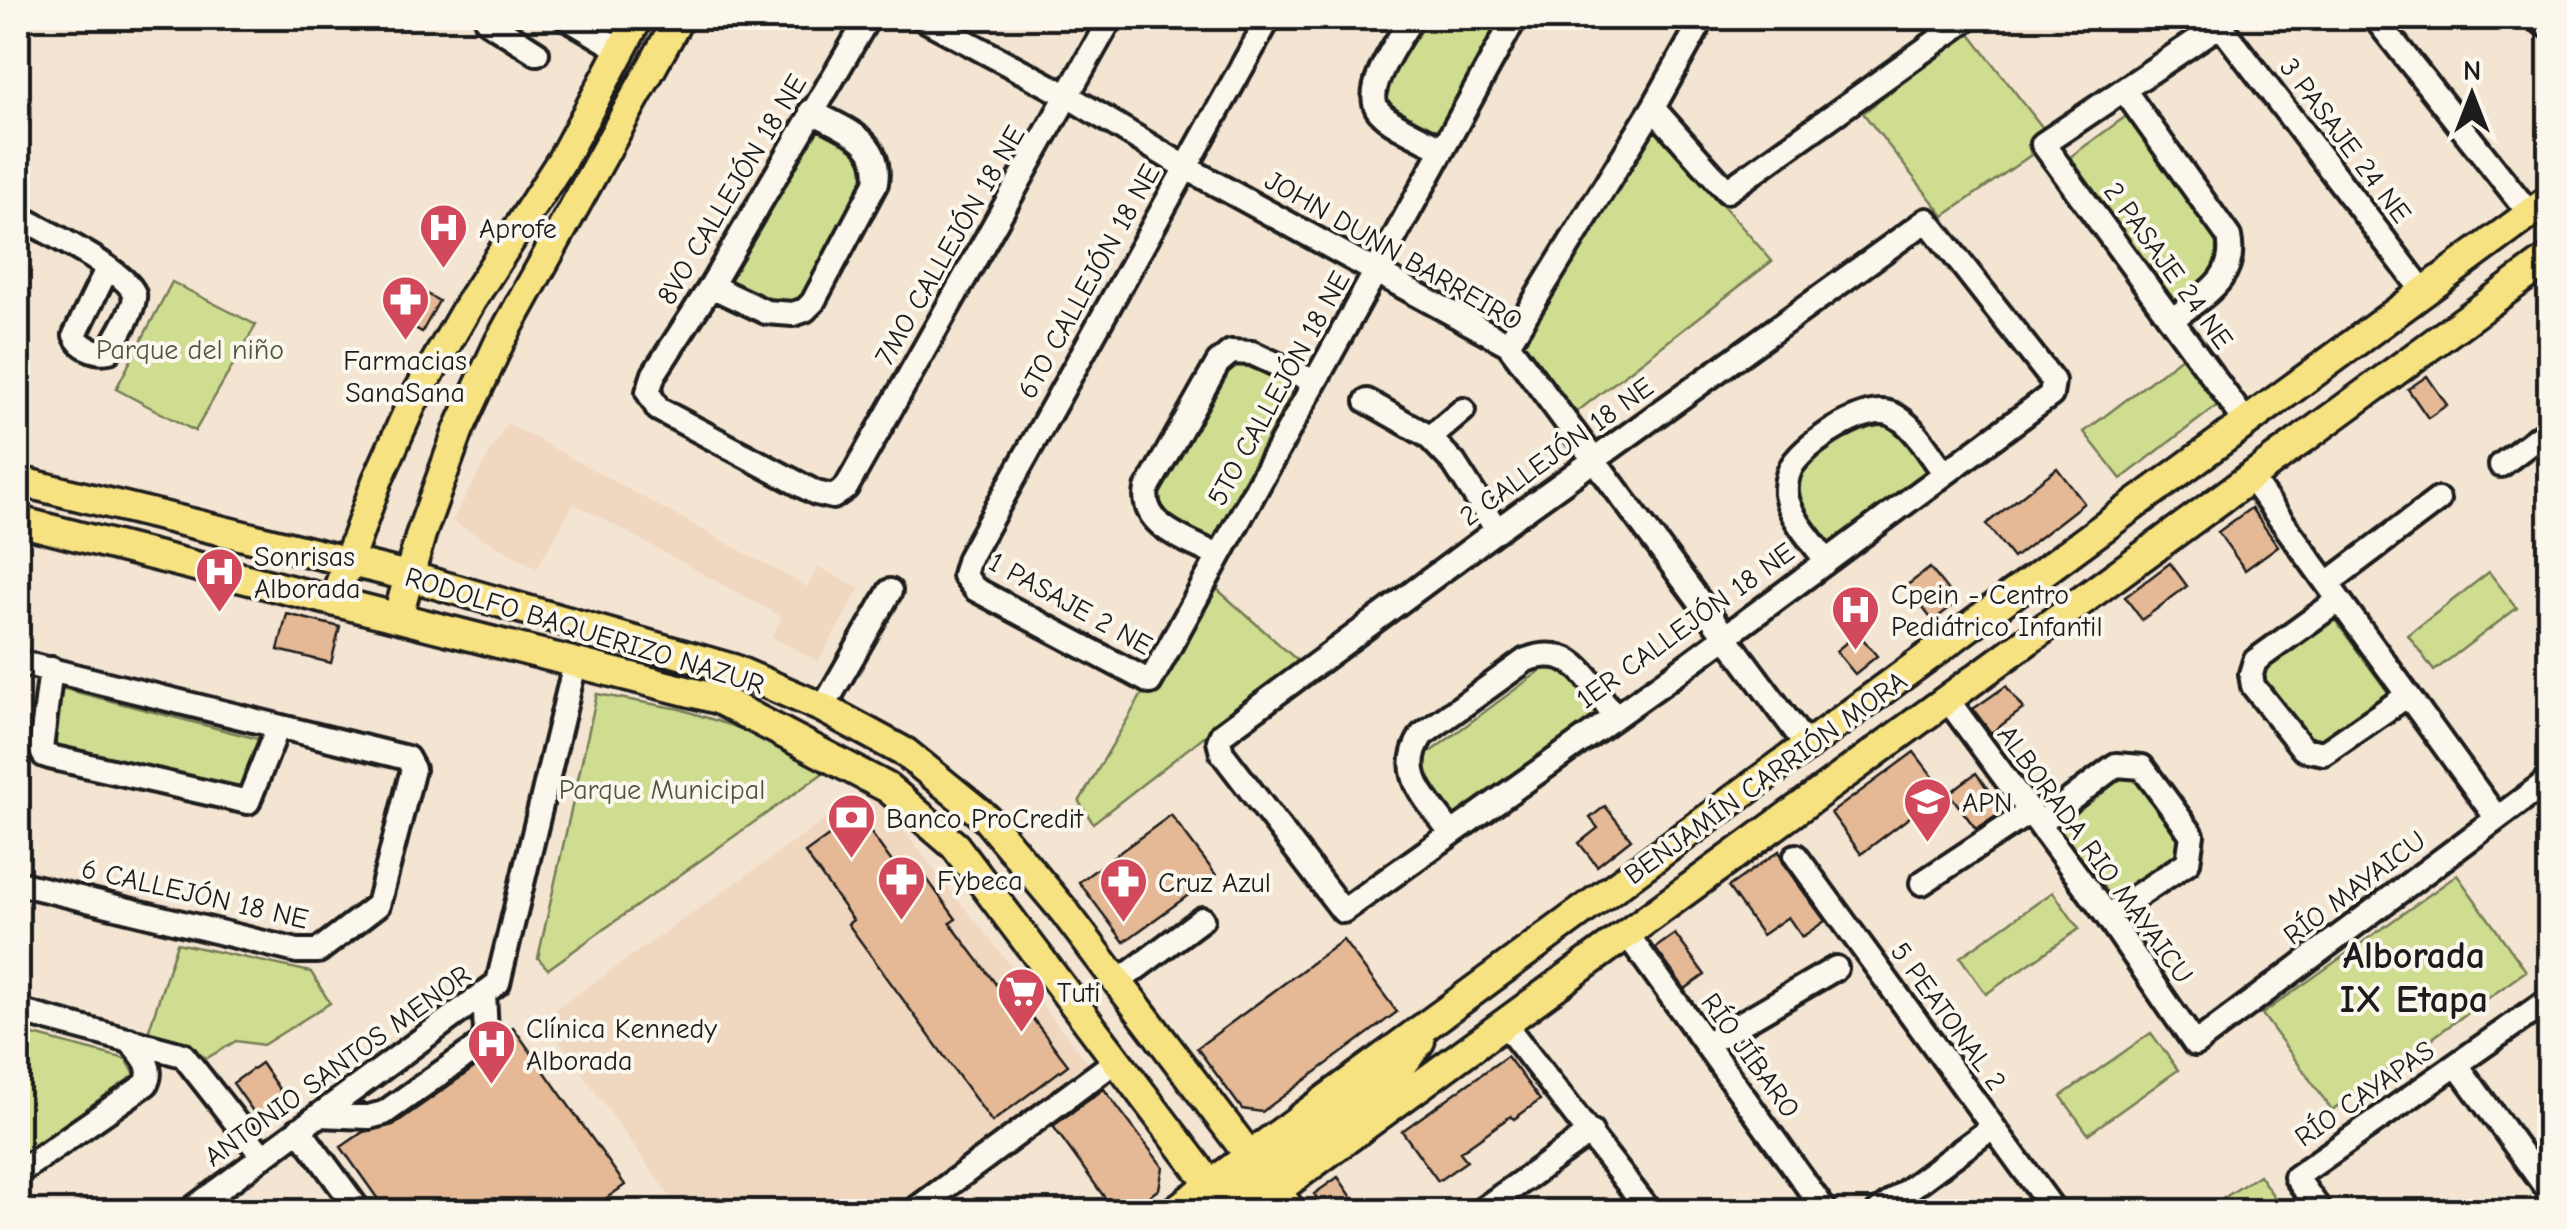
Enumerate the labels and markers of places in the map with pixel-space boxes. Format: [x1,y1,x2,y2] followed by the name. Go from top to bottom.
[418,202,470,270] hospital icon: Aprofe
[479,213,557,245] place label: Aprofe
[379,274,431,342] pharmacy icon: Farmacias SanaSana
[343,345,467,409] place label: Farmacias SanaSana
[254,541,361,605] place label: Sonrisas Alborada
[193,546,245,614] hospital icon: Sonrisas Alborada
[1891,579,2103,643] place label: Cpein - Centro Pediátrico Infantil
[1830,584,1882,652] hospital icon: Cpein - Centro Pediátrico Infantil
[1901,776,1953,844] school or university icon: APN
[1962,787,2012,819] place label: APN
[825,792,877,860] bank icon: Banco ProCredit
[886,803,1084,835] place label: Banco ProCredit
[876,854,928,922] pharmacy icon: Fybeca
[1097,856,1149,924] pharmacy icon: Cruz Azul
[937,865,1023,897] place label: Fybeca
[1158,867,1271,899] place label: Cruz Azul
[996,966,1048,1034] supermarket icon: Tuti
[1057,977,1100,1009] place label: Tuti
[526,1013,717,1077] place label: Clínica Kennedy Alborada
[465,1018,517,1086] hospital icon: Clínica Kennedy Alborada

